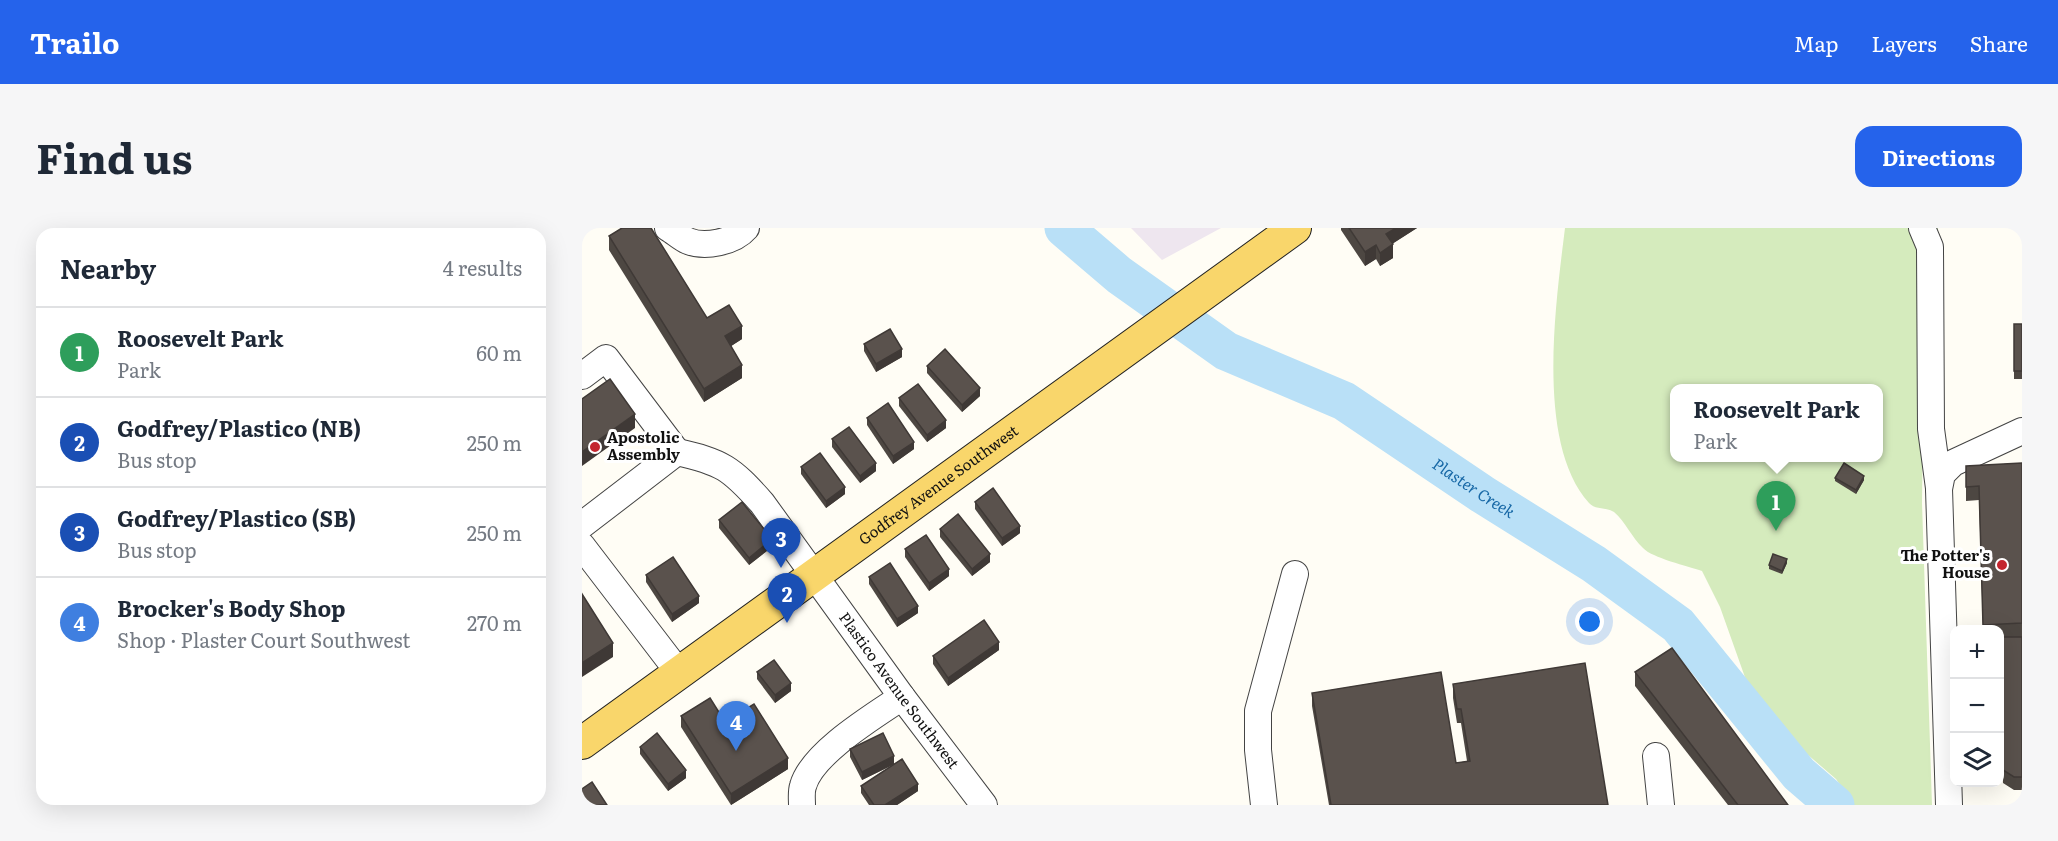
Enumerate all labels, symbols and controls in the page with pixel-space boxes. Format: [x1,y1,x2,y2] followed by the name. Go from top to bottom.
[30,21,119,63] text: Trailo
[1794,27,1839,58] text: Map
[1872,27,1937,58] text: Layers
[1970,27,2028,58] text: Share
[36,125,193,187] text: Find us
[1855,126,2022,187] button: Directions
[60,248,156,287] text: Nearby
[443,252,522,282] text: 4 results
[117,321,284,354] text: Roosevelt Park
[75,337,84,367] text: 1
[476,337,522,367] text: 60 m
[117,354,161,384] text: Park
[1670,384,1883,462] popup
[1693,392,1860,425] text: Roosevelt Park
[117,411,361,444] text: Godfrey/Plastico (NB)
[853,419,1022,550] street label: Godfrey Avenue Southwest
[607,425,681,465] place label: Apostolic Assembly
[1693,425,1737,455] text: Park
[74,427,85,457] text: 2
[467,427,522,457] text: 250 m
[588,440,602,454] marker: Apostolic Assembly
[117,444,197,474] text: Bus stop
[1428,451,1520,523] water label: Plaster Creek
[1756,482,1796,531] pin: 1
[117,501,356,534] text: Godfrey/Plastico (SB)
[74,517,85,547] text: 3
[467,517,522,547] text: 250 m
[762,518,800,568] pin: 3
[117,534,197,564] text: Bus stop
[1900,543,1991,583] place label: The Potter's House
[1995,558,2009,572] marker: The Potter's House
[768,574,806,623] pin: 2
[117,591,345,624] text: Brocker's Body Shop
[73,607,86,637] text: 4
[467,607,522,637] text: 270 m
[834,607,965,773] street label: Plastico Avenue Southwest
[1575,607,1604,636] your location
[117,624,410,654] text: Shop · Plaster Court Southwest
[1950,625,2004,787] map controls
[1950,625,2004,679] button: +
[1950,679,2004,733] button: −
[716,702,756,751] pin: 4
[1950,733,2004,787] button: layers

